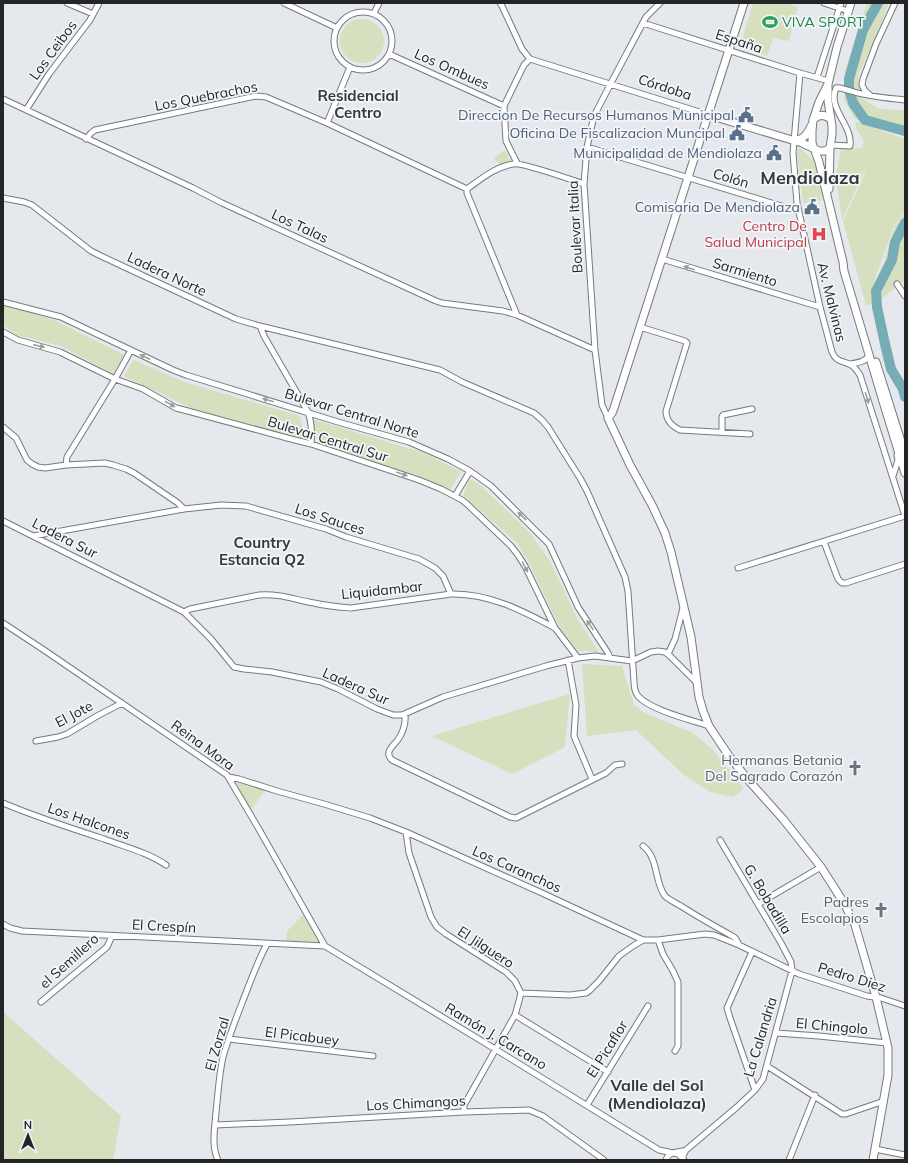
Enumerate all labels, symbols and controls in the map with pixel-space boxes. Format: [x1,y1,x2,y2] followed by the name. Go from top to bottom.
[761,13,779,31] sports icon: VIVA SPORT
[782,13,865,31] place label: VIVA SPORT
[25,17,81,83] street label: Los Ceibos
[713,25,765,57] street label: España
[412,44,492,94] street label: Los Ombues
[636,70,694,104] street label: Córdoba
[153,77,259,115] street label: Los Quebrachos
[317,86,399,122] district label: Residencial Centro
[458,106,734,124] place label: Direccion De Recursos Humanos Municipal
[737,106,755,124] public building icon: Direccion De Recursos Humanos Municipal
[509,124,725,142] place label: Oficina De Fiscalizacion Muncipal
[728,124,746,142] public building icon: Oficina De Fiscalizacion Muncipal
[573,144,762,162] place label: Municipalidad de Mendiolaza
[765,144,783,162] public building icon: Municipalidad de Mendiolaza
[711,164,751,192] street label: Colón
[760,166,860,189] district label: Mendiolaza
[564,180,586,274] street label: Boulevar Italia
[635,198,800,216] place label: Comisaria De Mendiolaza
[803,198,821,216] public building icon: Comisaria De Mendiolaza
[269,205,331,247] street label: Los Talas
[704,217,807,251] place label: Centro De Salud Municipal
[810,225,828,243] hospital icon: Centro De Salud Municipal
[124,248,210,300] street label: Ladera Norte
[711,254,779,290] street label: Sarmiento
[813,260,851,344] street label: Av. Malvinas
[683,265,695,271] one-way arrow
[33,344,45,350] one-way arrow
[140,354,151,360] one-way arrow
[283,384,421,442] street label: Bulevar Central Norte
[864,392,870,404] one-way arrow
[261,397,273,403] one-way arrow
[164,401,176,408] one-way arrow
[266,412,391,466] street label: Bulevar Central Sur
[396,471,408,477] one-way arrow
[293,499,367,539] street label: Los Sauces
[517,511,527,521] one-way arrow
[29,514,102,563] street label: Ladera Sur
[219,533,305,569] district label: Country Estancia Q2
[522,561,528,572] one-way arrow
[340,577,425,603] street label: Liquidambar
[586,620,594,630] one-way arrow
[320,663,393,709] street label: Ladera Sur
[52,697,96,731] street label: El Jote
[168,716,238,774] street label: Reina Mora
[705,751,843,785] place label: Hermanas Betania Del Sagrado Corazón
[846,759,864,777] church icon: Hermanas Betania Del Sagrado Corazón
[45,798,133,844] street label: Los Halcones
[470,841,564,897] street label: Los Caranchos
[740,861,796,937] street label: G. Bobadilla
[801,893,869,927] place label: Padres Escolapios
[872,901,890,919] church icon: Padres Escolapios
[131,915,197,937] street label: El Crespín
[454,922,518,972] street label: El Jilguero
[36,930,102,992] street label: el Semillero
[816,958,888,996] street label: Pedro Diez
[739,995,781,1079] street label: La Calandria
[442,998,550,1074] street label: Ramón J. Carcano
[795,1014,869,1038] street label: El Chingolo
[201,1015,233,1073] street label: El Zorzal
[582,1016,632,1081] street label: El Picaflor
[264,1023,341,1050] street label: El Picabuey
[607,1075,707,1113] district label: Valle del Sol (Mendiolaza)
[366,1091,466,1115] street label: Los Chimangos
[8,1115,48,1155] north arrow
[24,1118,32,1132] text: N

